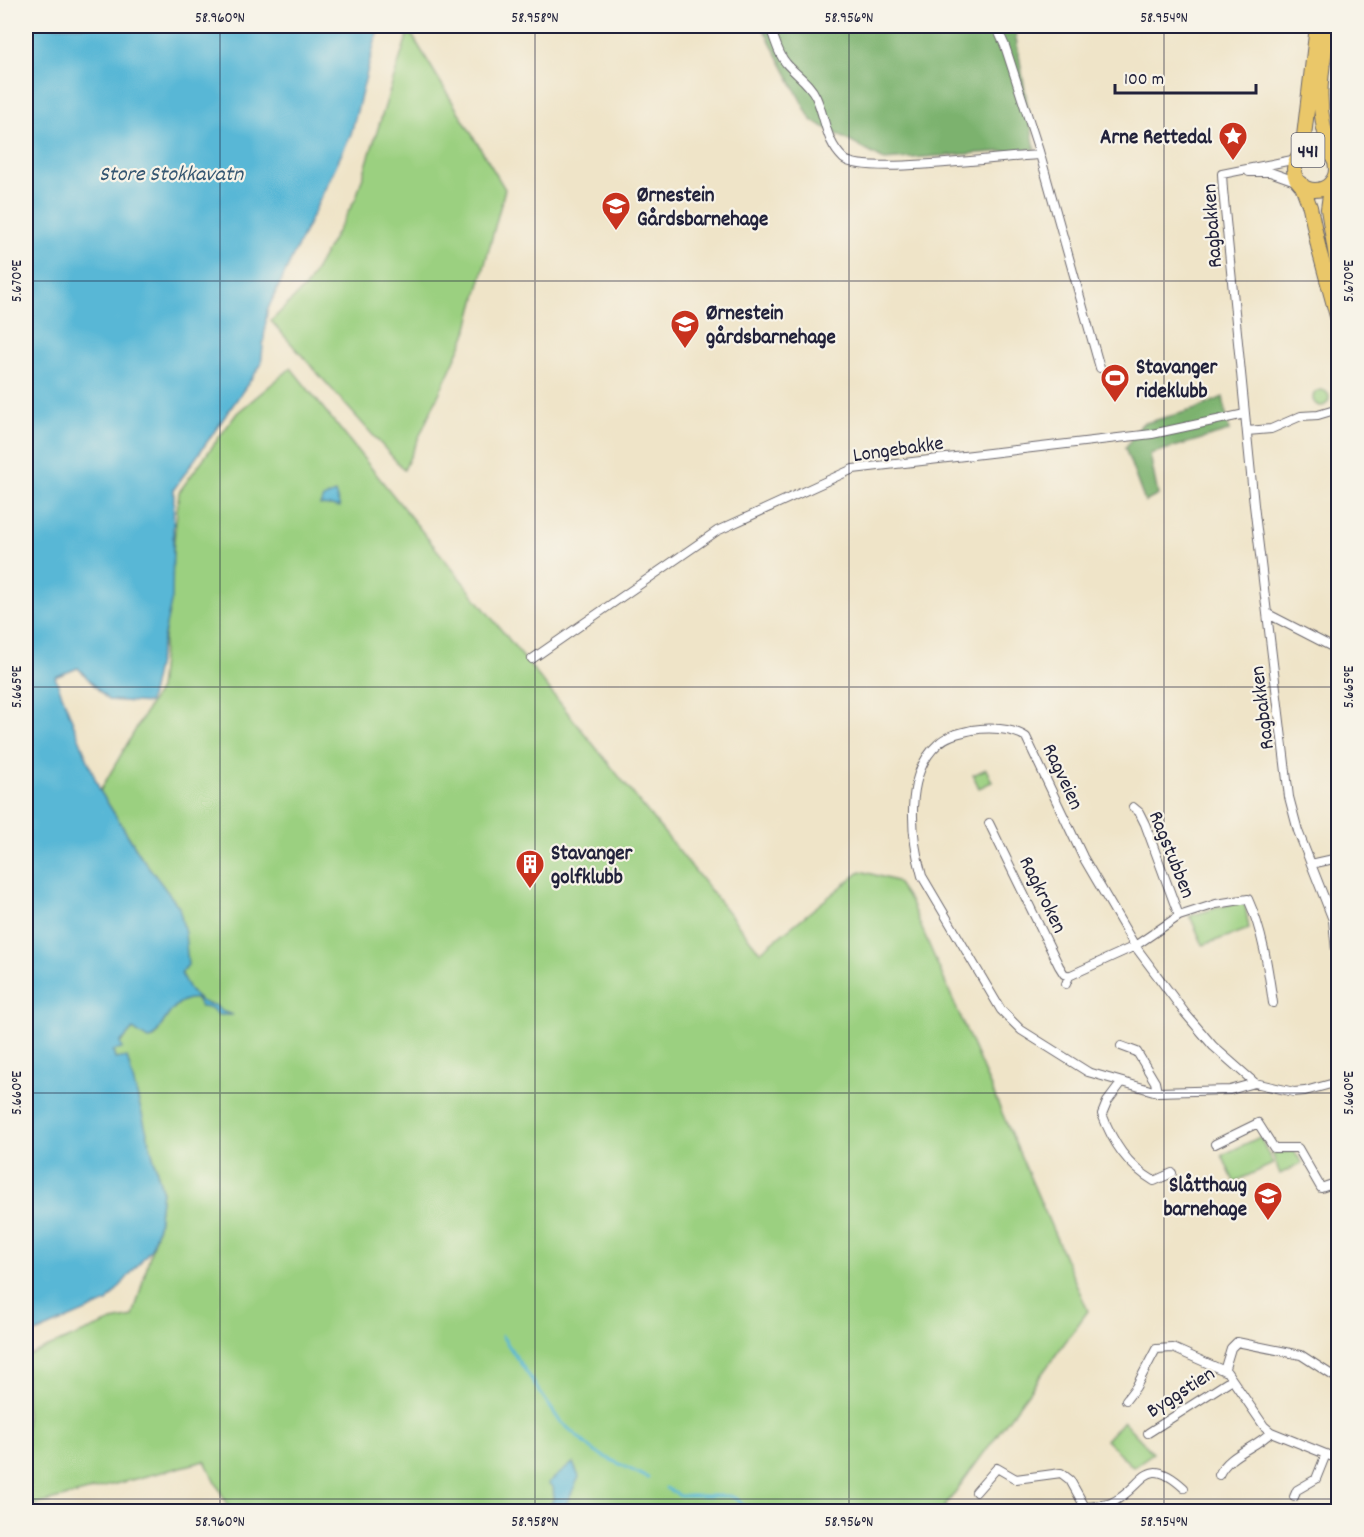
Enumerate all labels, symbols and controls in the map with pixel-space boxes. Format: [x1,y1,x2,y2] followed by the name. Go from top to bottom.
[195,8,245,30] text: 58.960°N
[511,8,559,30] text: 58.958°N
[825,8,873,30] text: 58.956°N
[1140,8,1188,30] text: 58.954°N
[1115,57,1256,95] scale bar
[1124,68,1164,93] text: 100 m
[1217,120,1249,162] place icon: Arne Rettedal
[1100,124,1213,154] place label: Arne Rettedal
[1292,133,1324,167] road number: 441
[99,160,244,191] water label: Store Stokkavatn
[637,182,768,236] place label: Ørnestein Gårdsbarnehage
[1196,183,1232,269] street label: Ragbakken
[600,190,632,232] school or university icon: Ørnestein Gårdsbarnehage
[7,260,29,302] text: 5.670°E
[1339,260,1361,302] text: 5.670°E
[706,300,836,354] place label: Ørnestein gårdsbarnehage
[669,308,701,350] school or university icon: Ørnestein gårdsbarnehage
[1136,354,1219,408] place label: Stavanger rideklubb
[1099,362,1131,404] sports icon: Stavanger rideklubb
[851,430,946,472] street label: Longebakke
[1244,664,1284,751] street label: Ragbakken
[7,665,29,708] text: 5.665°E
[1339,665,1361,708] text: 5.665°E
[1033,739,1090,815] street label: Ragveien
[1139,807,1201,903] street label: Ragstubben
[551,840,634,894] place label: Stavanger golfklubb
[514,848,546,890] building icon: Stavanger golfklubb
[1010,852,1073,939] street label: Ragkroken
[7,1071,29,1115] text: 5.660°E
[1339,1071,1361,1115] text: 5.660°E
[1163,1172,1247,1226] place label: Slåtthaug barnehage
[1252,1180,1284,1222] school or university icon: Slåtthaug barnehage
[1141,1360,1222,1427] street label: Byggstien
[195,1512,245,1534] text: 58.960°N
[511,1512,559,1534] text: 58.958°N
[825,1512,873,1534] text: 58.956°N
[1140,1512,1188,1534] text: 58.954°N

